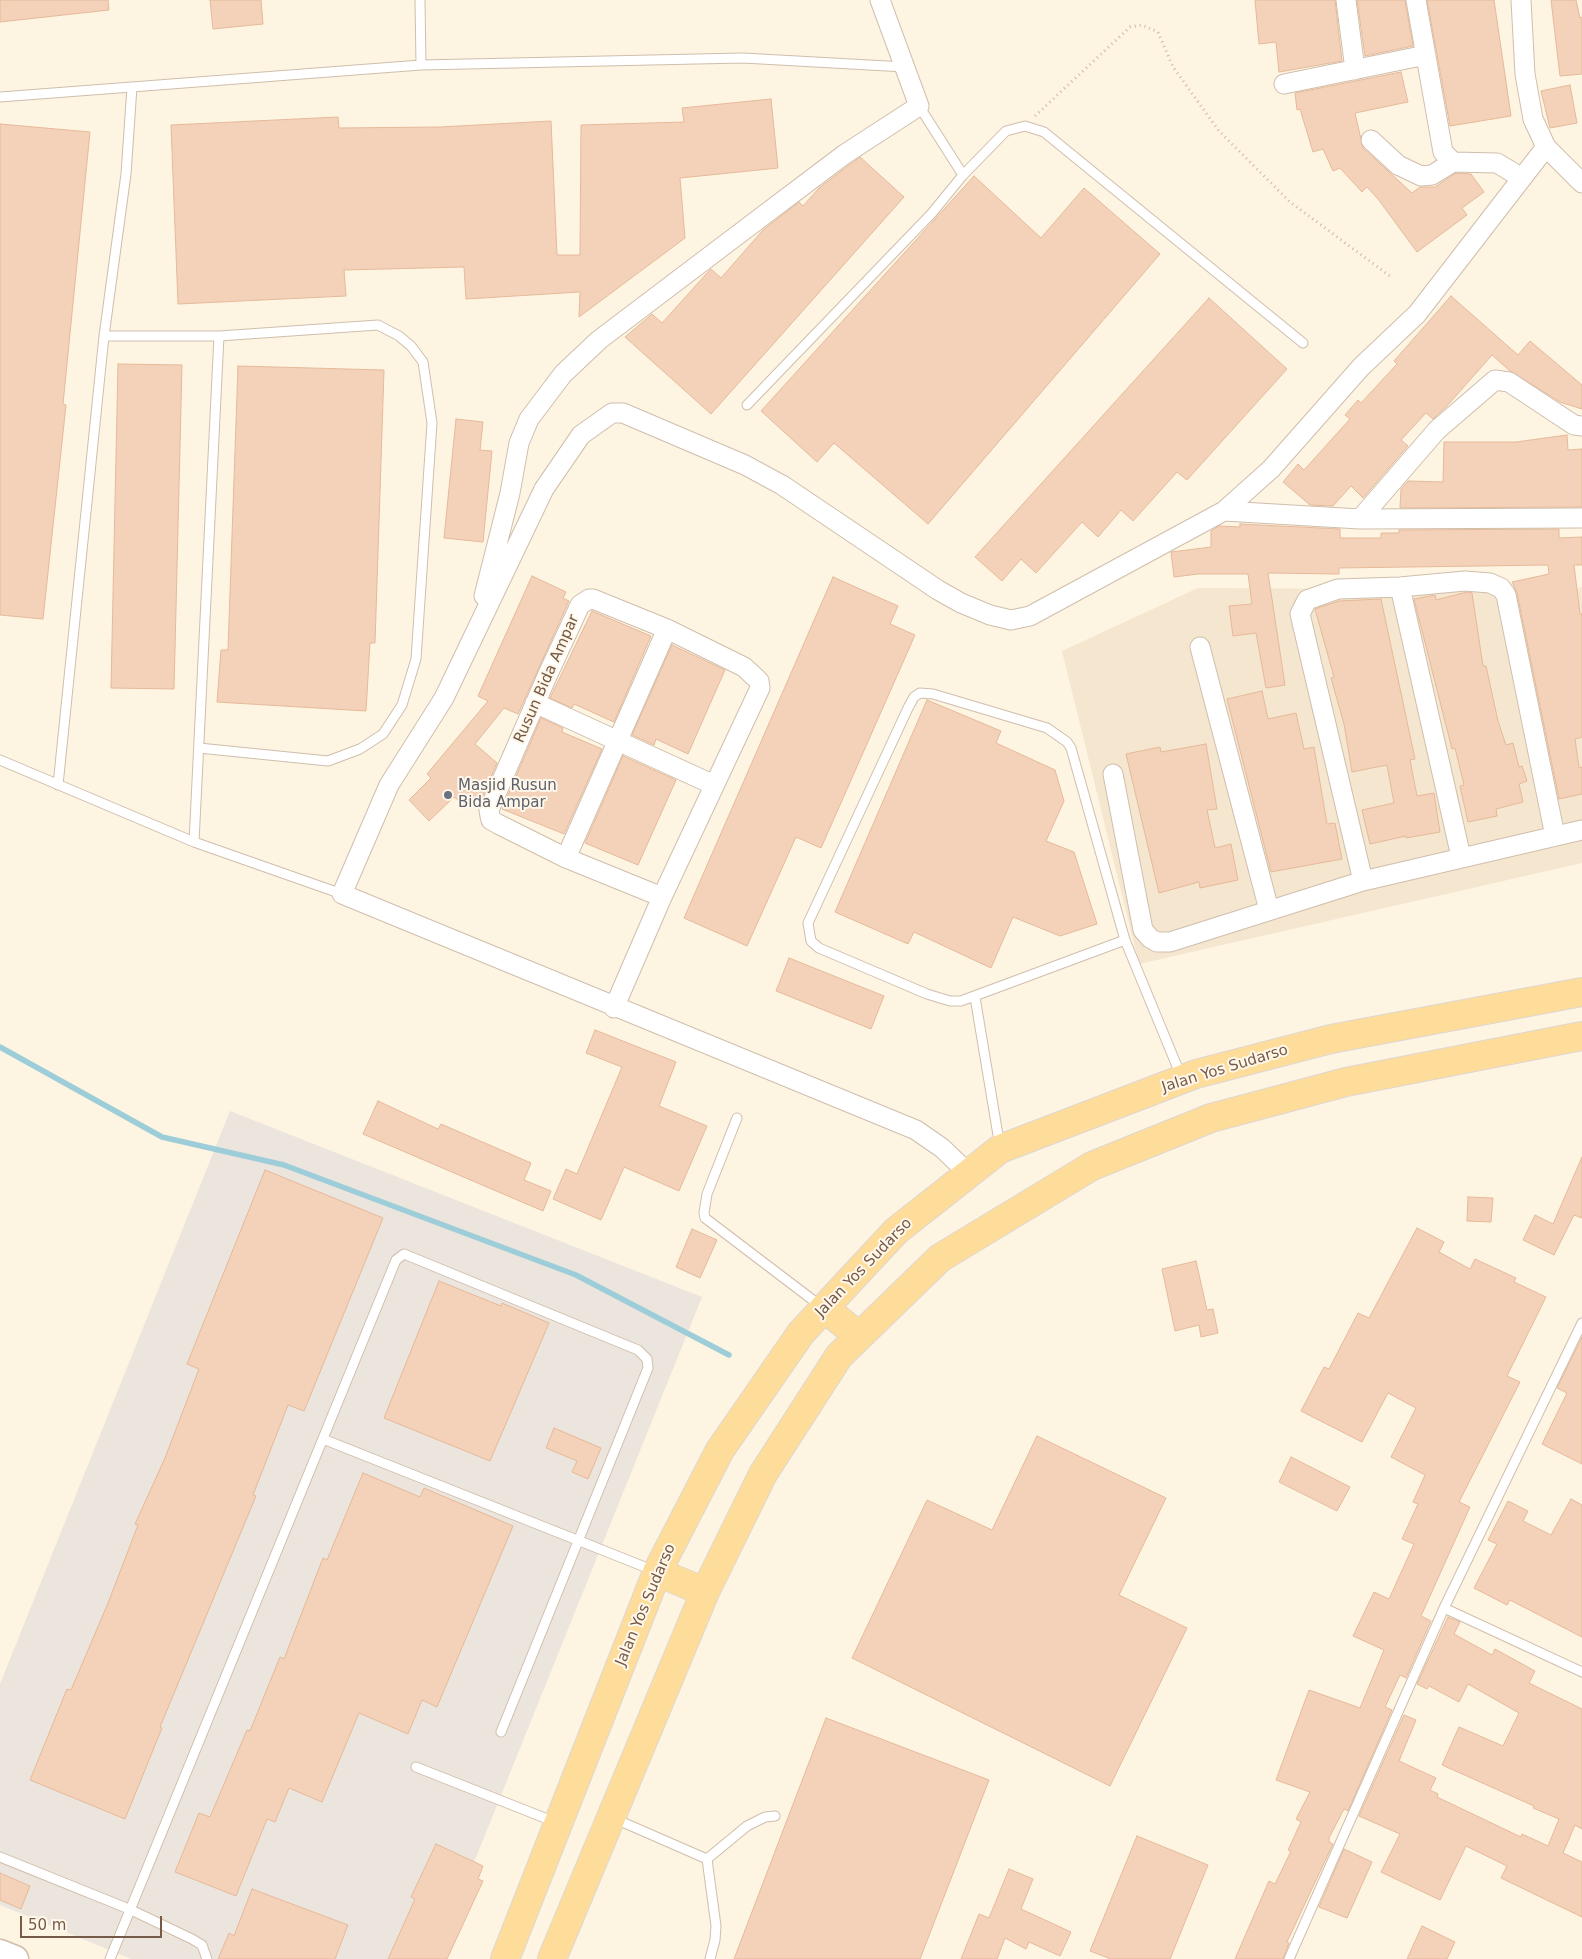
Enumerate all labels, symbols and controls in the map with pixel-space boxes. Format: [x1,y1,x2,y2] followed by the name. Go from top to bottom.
[511,612,583,746] street label: Rusun Bida Ampar
[458,777,557,812] place label: Masjid Rusun Bida Ampar
[442,789,454,801] marker: Masjid Rusun Bida Ampar
[1160,1041,1290,1097] street label: Jalan Yos Sudarso
[812,1215,916,1321] street label: Jalan Yos Sudarso
[612,1541,680,1669] street label: Jalan Yos Sudarso
[22,1906,165,1938] scale bar
[28,1916,66,1934] text: 50 m

